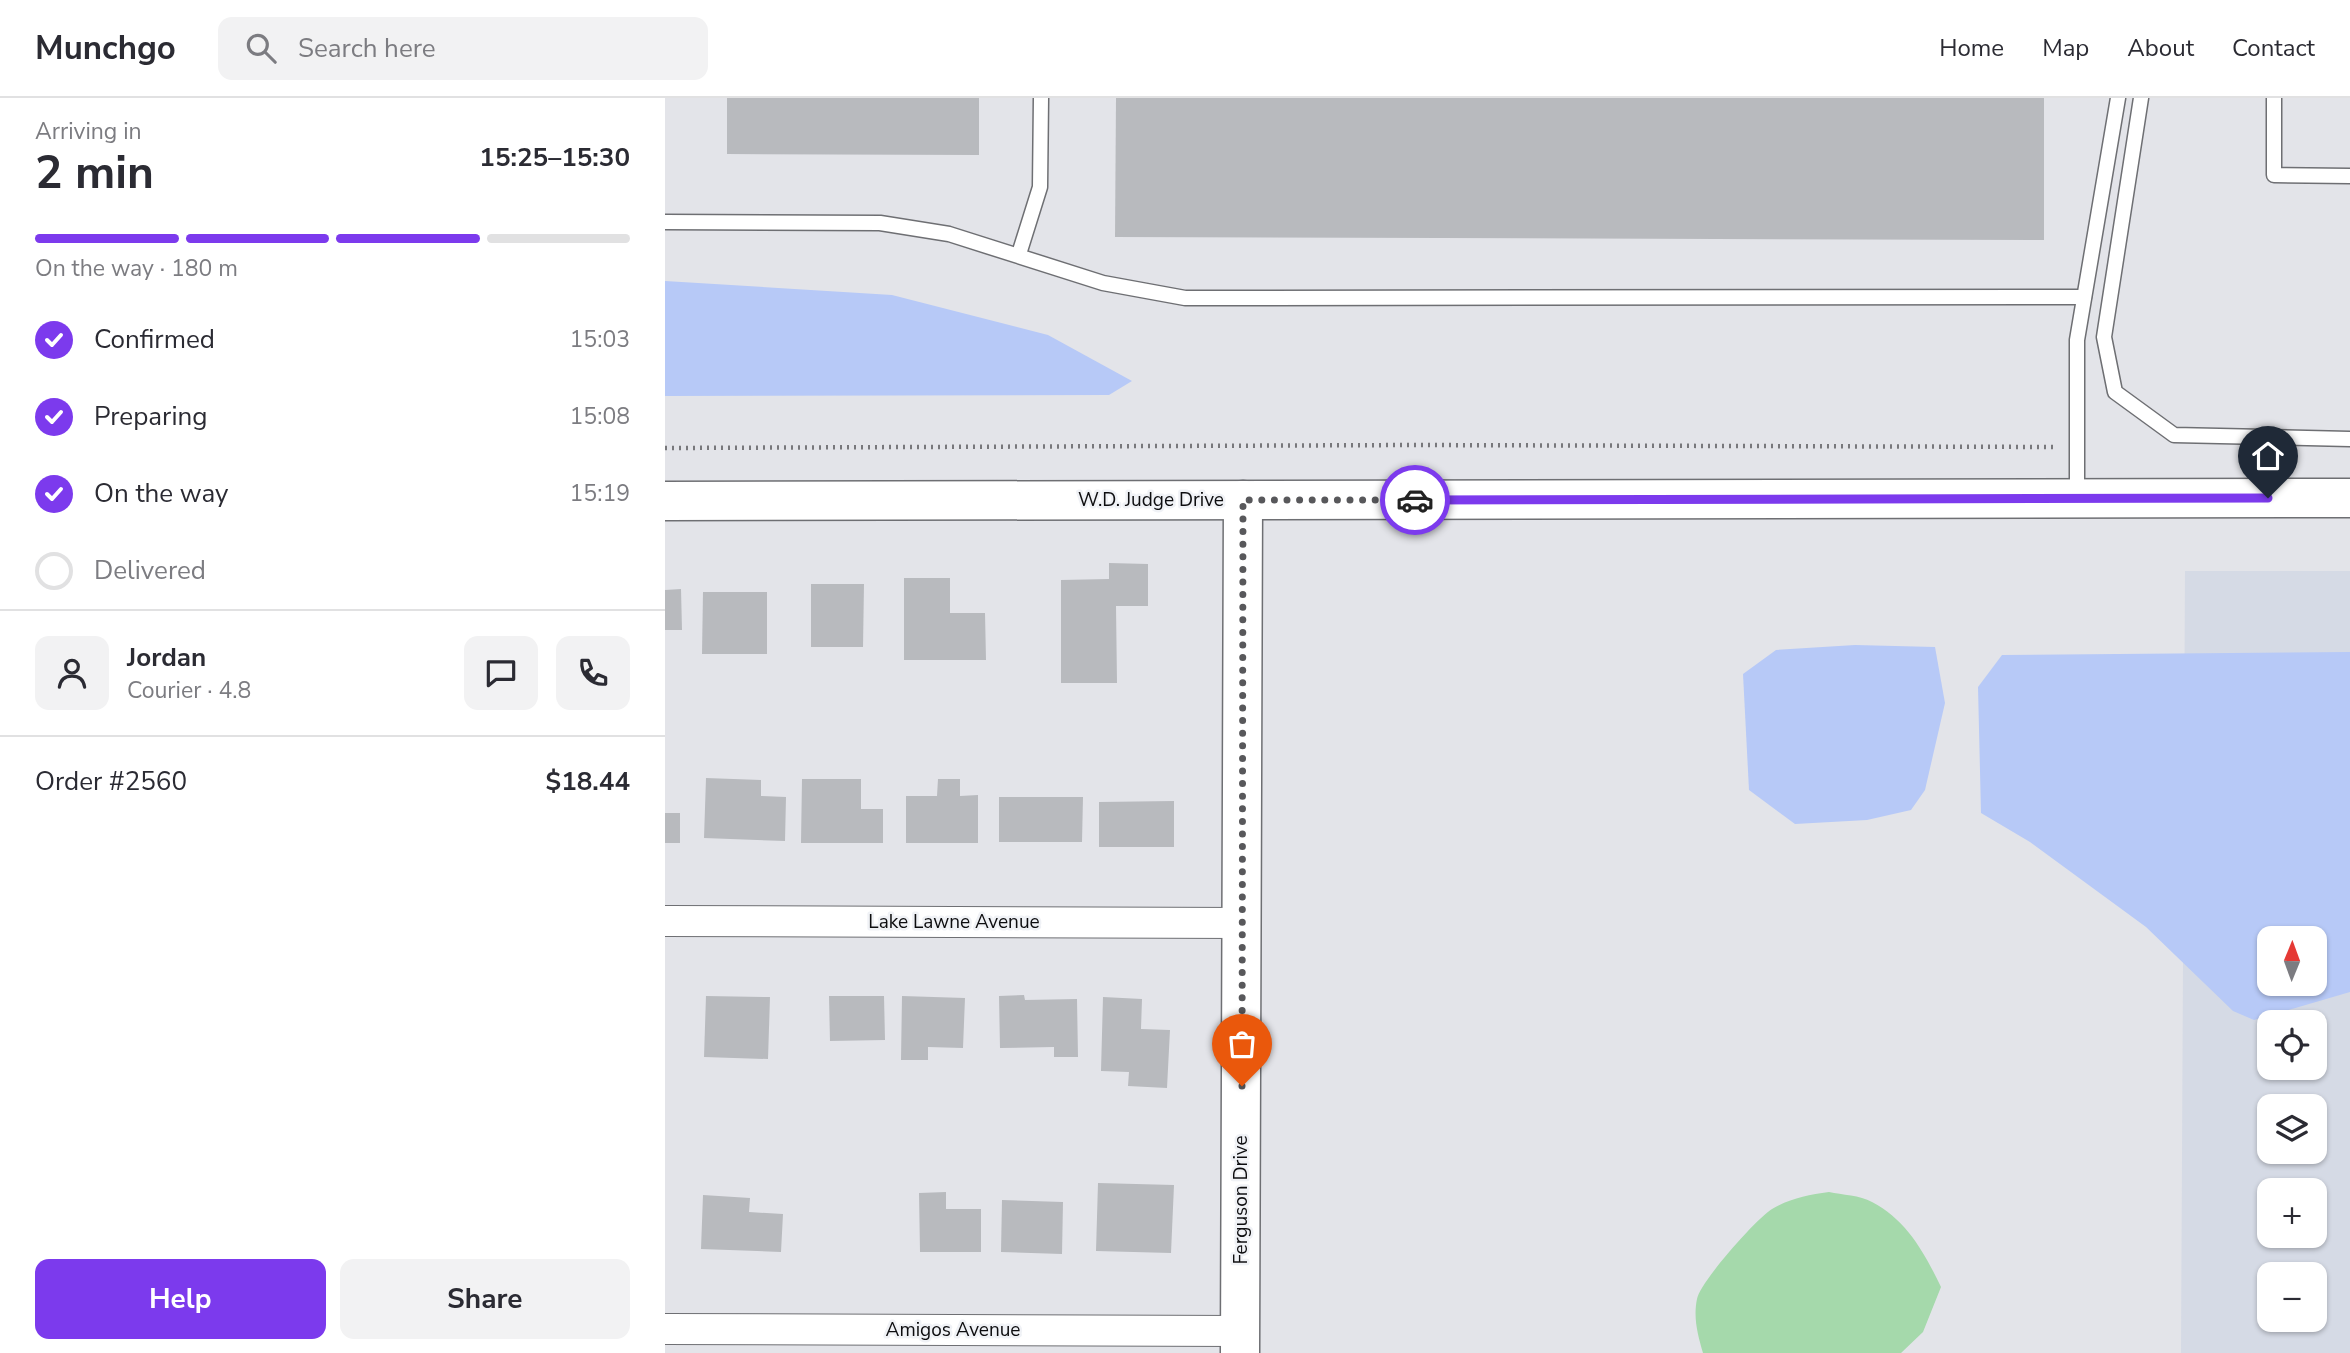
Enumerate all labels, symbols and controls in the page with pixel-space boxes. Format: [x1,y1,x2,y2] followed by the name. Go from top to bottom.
[218,17,708,80] search box
[35,26,176,71] text: Munchgo
[242,29,280,67] icon: search
[298,31,436,66] text: Search here
[1939,32,2004,64] text: Home
[2042,32,2089,64] text: Map
[2127,32,2194,64] text: About
[2232,32,2315,64] text: Contact
[35,116,142,147] text: Arriving in
[479,140,630,175] text: 15:25–15:30
[35,141,154,204] text: 2 min
[35,253,238,284] text: On the way · 180 m
[35,321,73,359] icon: check
[94,322,215,357] text: Confirmed
[570,324,630,355] text: 15:03
[35,398,73,436] icon: check
[94,399,207,434] text: Preparing
[570,401,630,432] text: 15:08
[2238,426,2298,498] pin
[2249,437,2287,475] icon: home
[1380,465,1450,535] courier
[35,475,73,513] icon: check
[94,476,228,511] text: On the way
[570,478,630,509] text: 15:19
[1396,481,1434,519] icon: car
[1078,487,1224,513] street label: W.D. Judge Drive
[94,553,206,588] text: Delivered
[35,636,109,710] button: person
[464,636,538,710] button: chat
[556,636,630,710] button: phone
[127,640,206,675] text: Jordan
[127,675,251,706] text: Courier · 4.8
[35,764,187,799] text: Order #2560
[546,764,630,799] text: $18.44
[868,909,1040,935] street label: Lake Lawne Avenue
[2257,926,2327,996] north arrow
[2257,926,2327,1332] map controls
[2257,1010,2327,1080] button: locate
[1212,1014,1272,1086] pin
[1223,1025,1261,1063] icon: bag
[2257,1094,2327,1164] button: layers
[1228,1135,1254,1265] street label: Ferguson Drive
[2257,1178,2327,1248] button: +
[35,1259,326,1339] button: Help
[340,1259,630,1339] button: Share
[2257,1262,2327,1332] button: −
[886,1317,1020,1343] street label: Amigos Avenue

